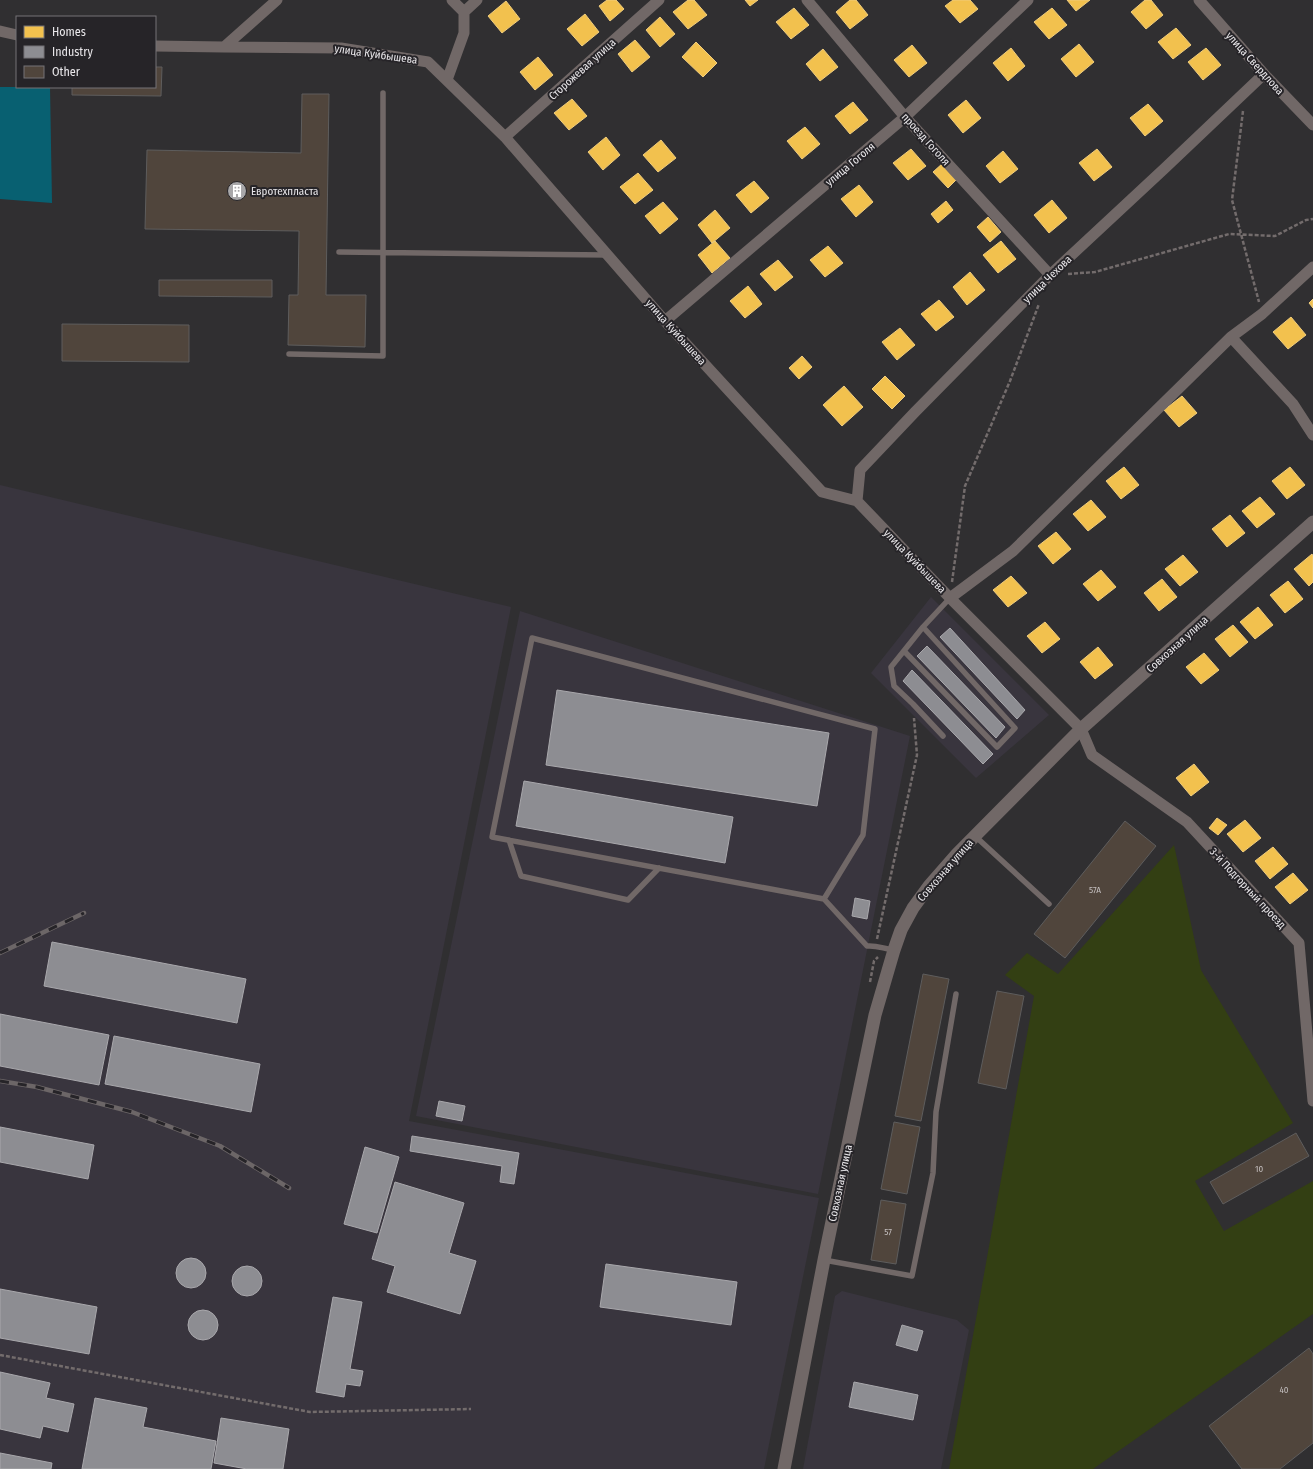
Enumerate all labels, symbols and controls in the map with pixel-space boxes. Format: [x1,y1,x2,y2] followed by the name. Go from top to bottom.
[16,16,156,88] legend
[52,25,86,39] text: Homes
[1223,29,1286,97] street label: улица Свердлова
[546,36,618,103] street label: Сторожевая улица
[333,42,418,67] street label: улица Куйбышева
[52,45,93,59] text: Industry
[52,65,81,79] text: Other
[899,110,953,168] street label: проезд Гоголя
[823,140,878,189] street label: улица Гоголя
[226,180,248,202] building icon: Евротехпласта
[251,185,318,198] place label: Евротехпласта
[1020,253,1074,306] street label: улица Чехова
[643,297,709,368] street label: улица Куйбышева
[881,527,948,596] street label: улица Куйбышева
[1144,613,1211,675] street label: Совхозная улица
[915,836,976,904] street label: Совхозная улица
[1207,845,1289,932] street label: 3-й Подгорный проезд
[1089,885,1101,895] house number: 57А
[826,1143,855,1223] street label: Совхозная улица
[1255,1164,1263,1174] house number: 10
[884,1227,892,1237] house number: 57
[1279,1385,1289,1395] house number: 40

